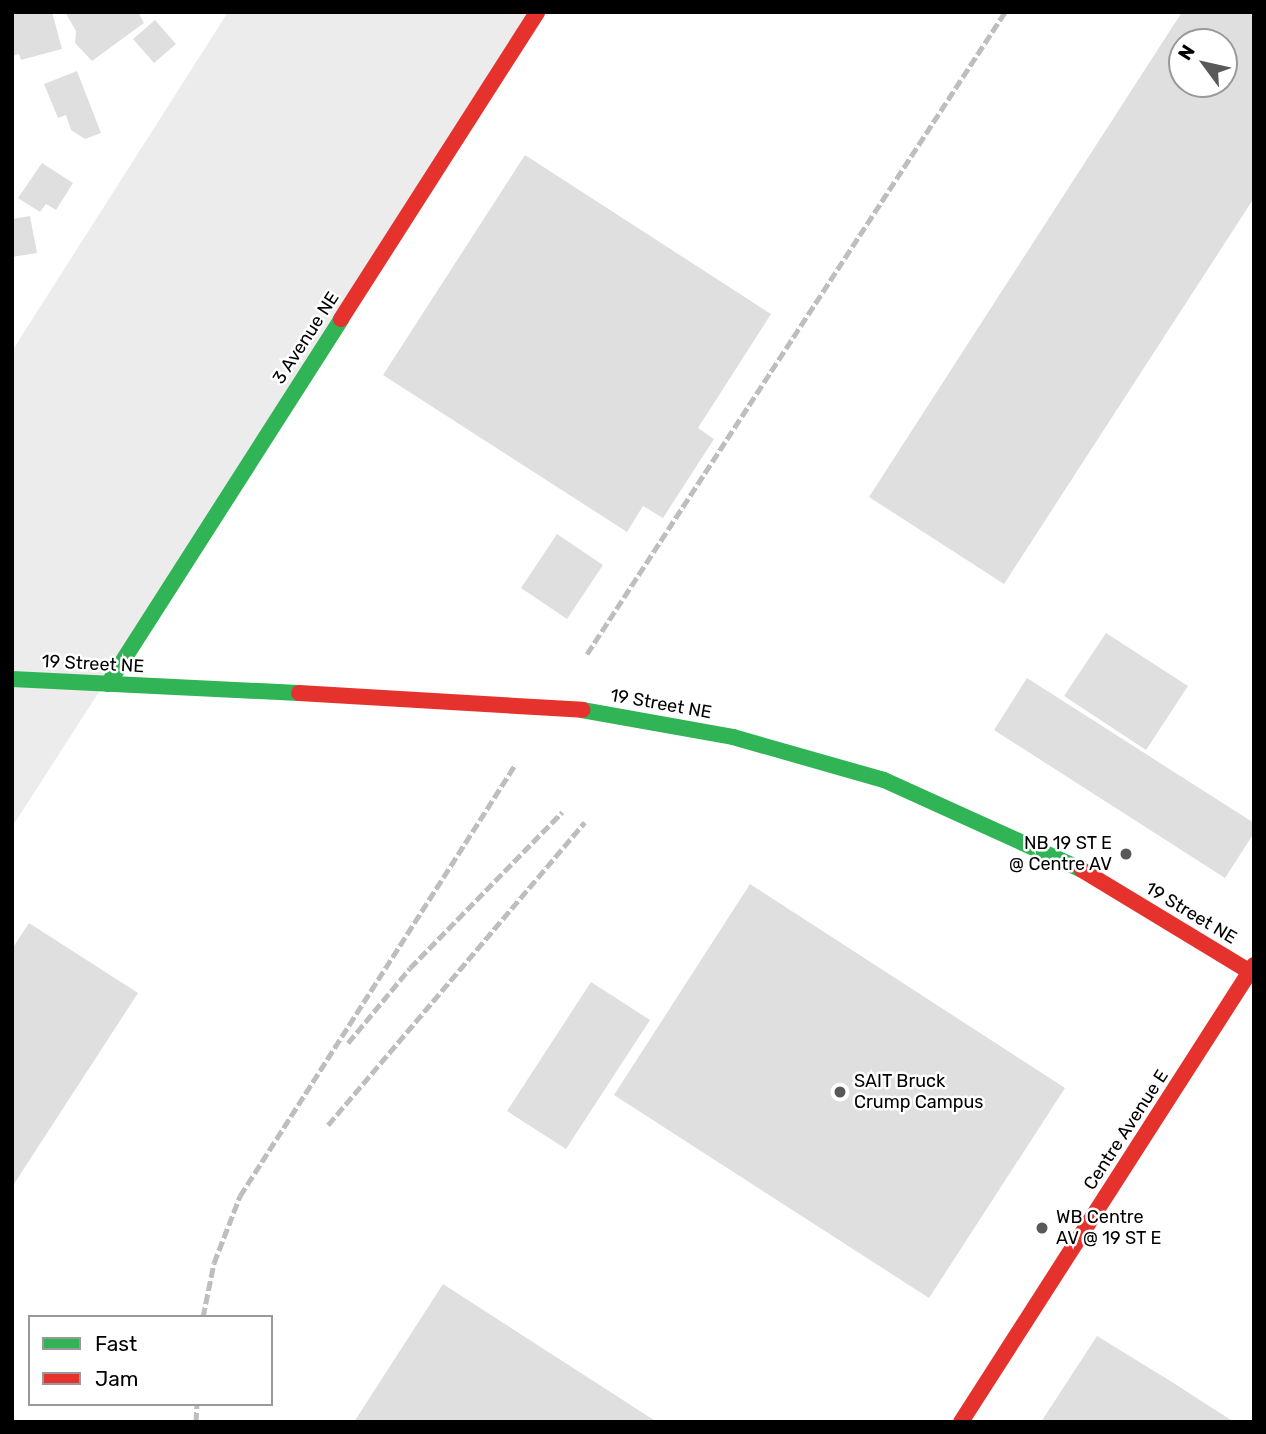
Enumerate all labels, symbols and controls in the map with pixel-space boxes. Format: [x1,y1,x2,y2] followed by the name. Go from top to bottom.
[1168,28,1238,98] north arrow
[1173,40,1200,64] text: N
[268,288,344,388] street label: 3 Avenue NE
[41,651,145,677] street label: 19 Street NE
[609,684,713,724] street label: 19 Street NE
[1009,833,1112,876] place label: NB 19 ST E @ Centre AV
[1118,846,1134,862] marker: NB 19 ST E @ Centre AV
[1141,877,1241,949] street label: 19 Street NE
[1079,1066,1173,1194] street label: Centre Avenue E
[854,1071,983,1114] place label: SAIT Bruck Crump Campus
[832,1084,848,1100] marker: SAIT Bruck Crump Campus
[1056,1207,1162,1250] place label: WB Centre AV @ 19 ST E
[1034,1220,1050,1236] marker: WB Centre AV @ 19 ST E
[28,1315,273,1406] legend
[95,1331,137,1356] text: Fast
[95,1366,139,1391] text: Jam

